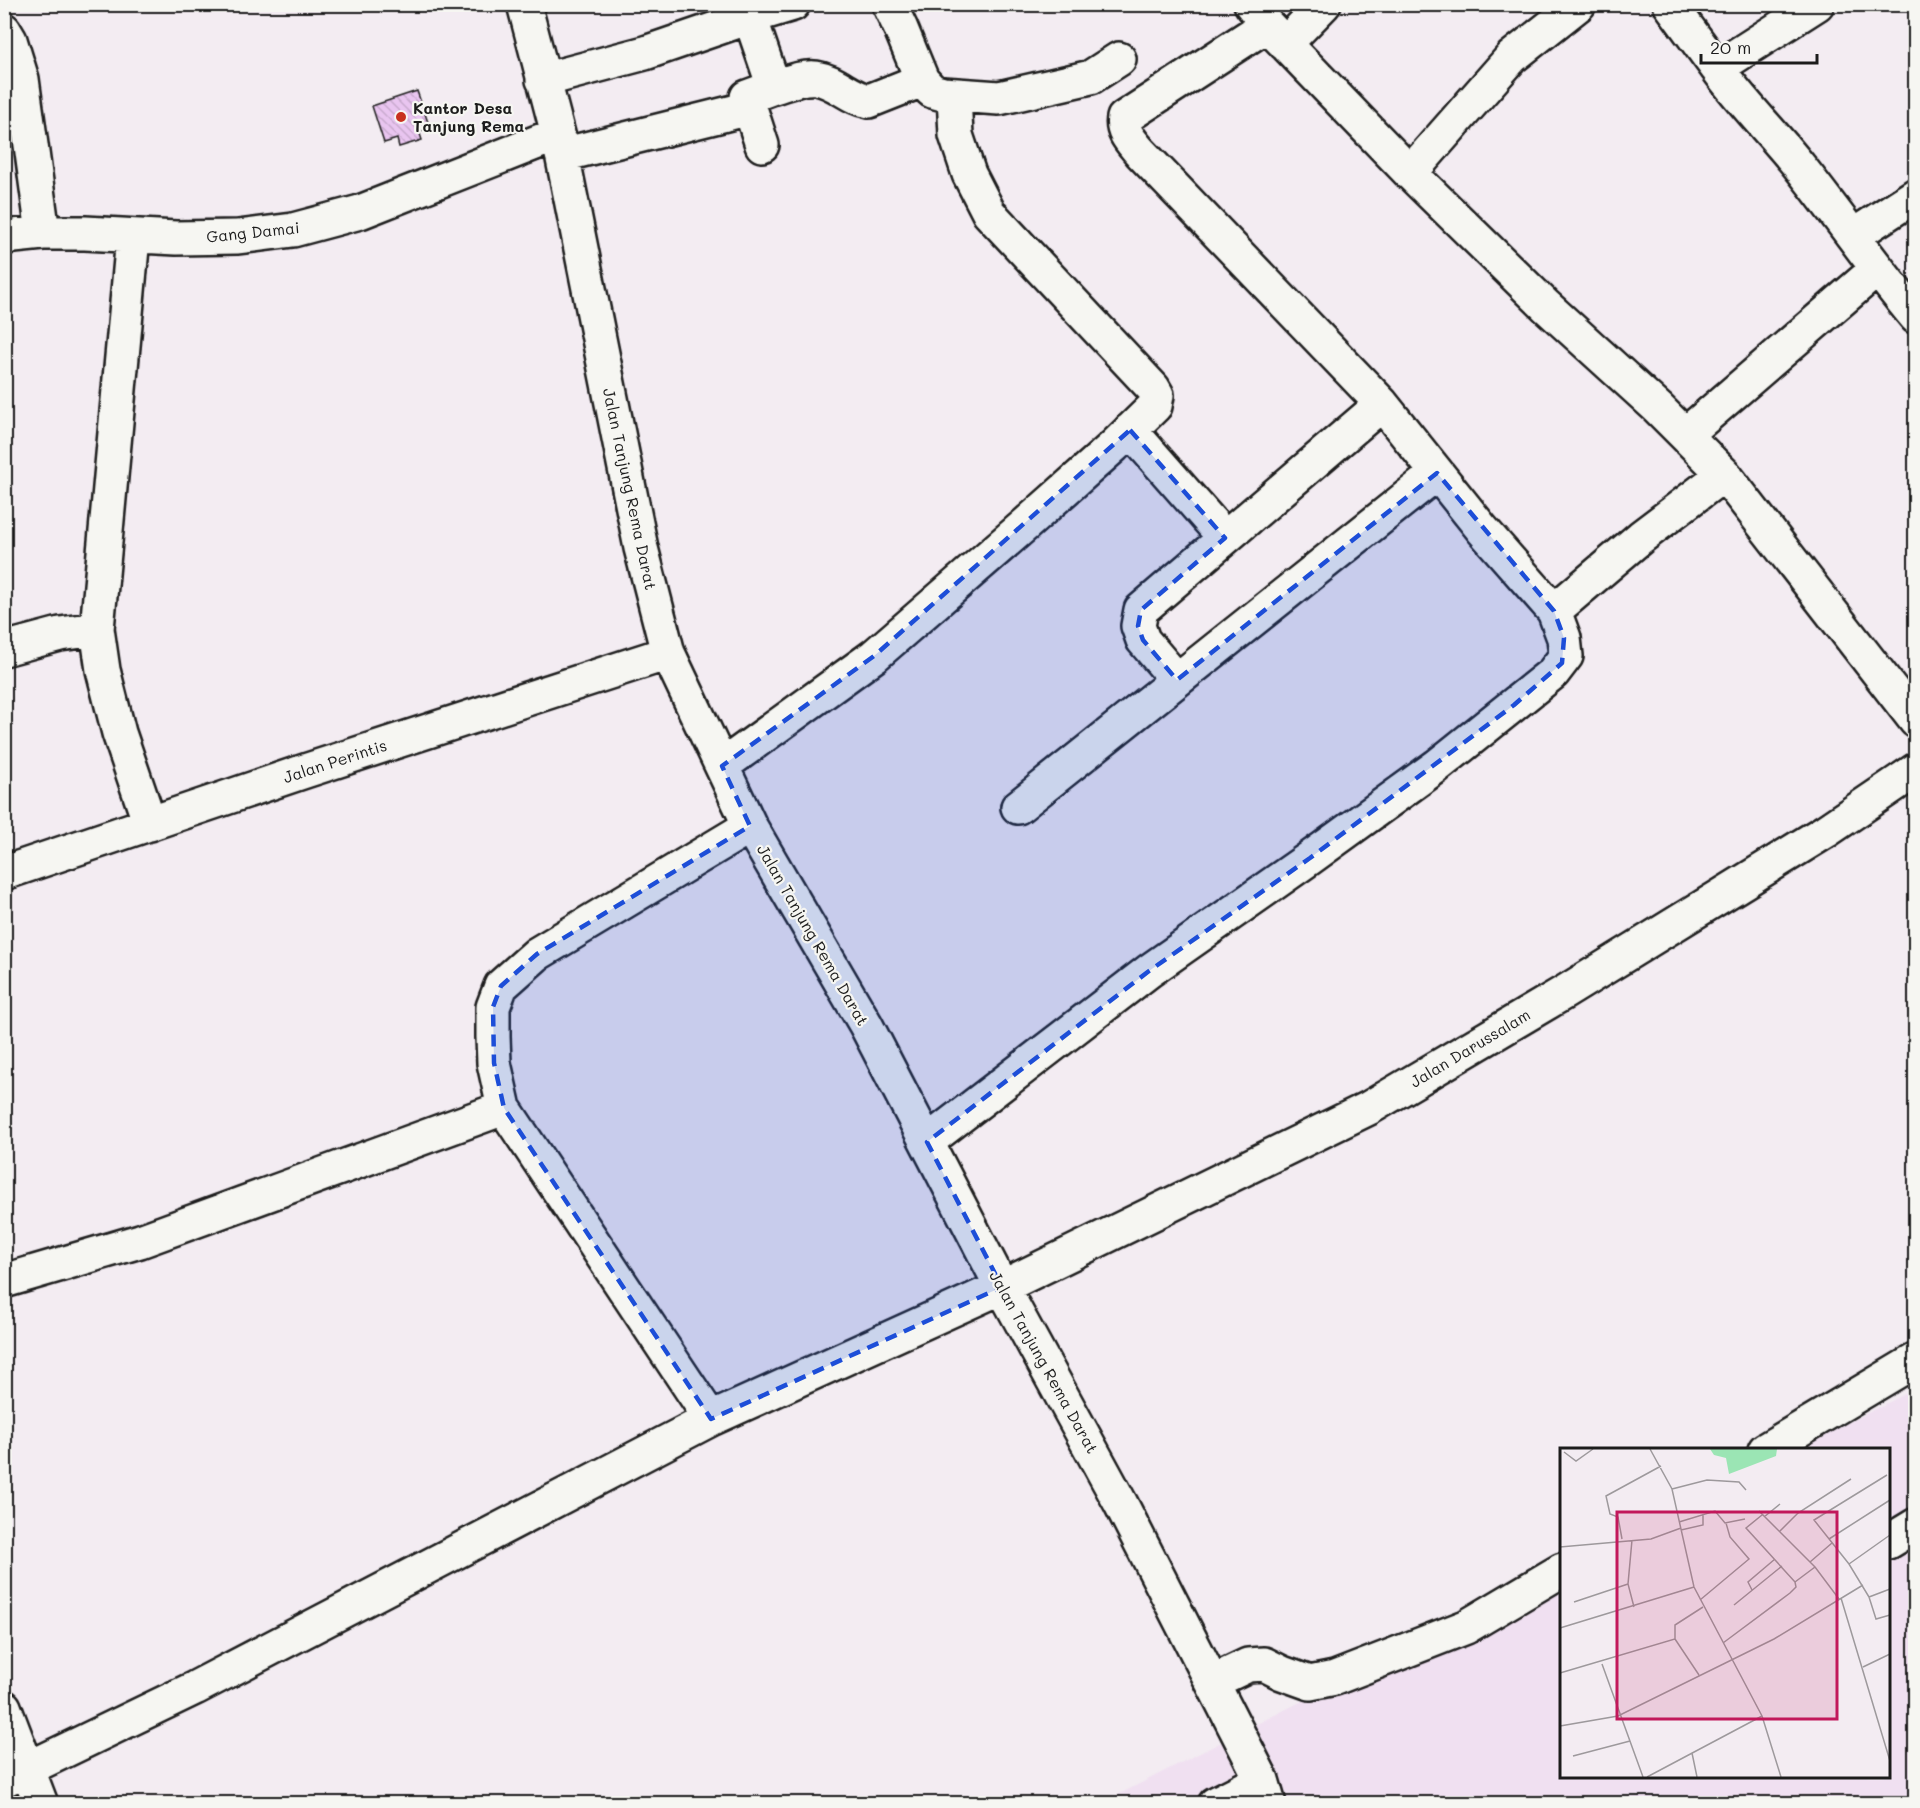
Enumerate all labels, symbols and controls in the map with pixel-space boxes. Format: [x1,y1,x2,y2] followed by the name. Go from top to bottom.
[1701,27,1816,65] scale bar
[1710,35,1751,59] text: 20 m
[413,97,524,136] place label: Kantor Desa Tanjung Rema
[394,110,408,124] marker: Kantor Desa Tanjung Rema
[205,216,301,247] street label: Gang Damai
[599,386,662,592] street label: Jalan Tanjung Rema Darat
[280,734,389,787] street label: Jalan Perintis
[753,840,874,1029] street label: Jalan Tanjung Rema Darat
[1406,1003,1534,1092] street label: Jalan Darussalam
[985,1267,1104,1457] street label: Jalan Tanjung Rema Darat
[1560,1448,1890,1778] inset map

